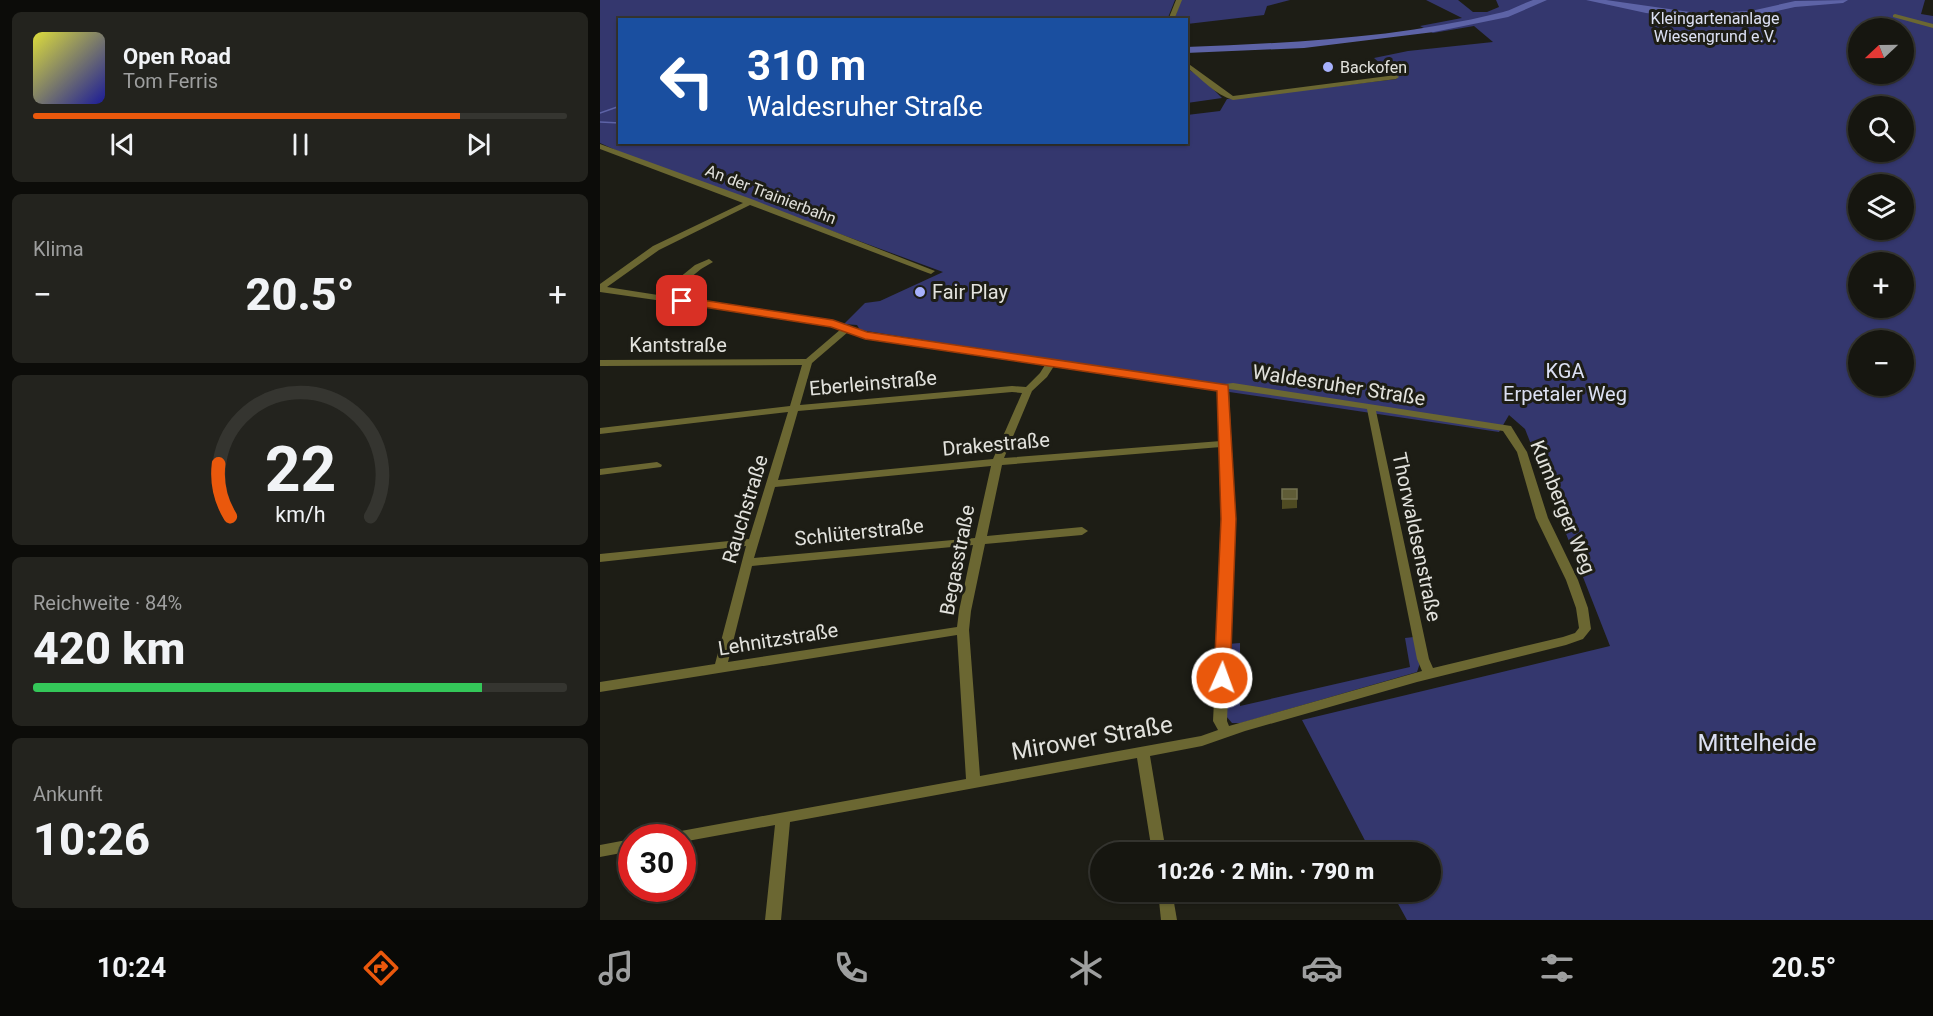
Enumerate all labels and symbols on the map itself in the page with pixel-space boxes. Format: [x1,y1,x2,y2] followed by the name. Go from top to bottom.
[1651,9,1779,46] park label: Kleingartenanlage Wiesengrund e.V.
[1848,18,1914,84] north arrow
[1340,58,1407,77] place label: Backofen
[1321,60,1335,74] marker: Backofen
[703,161,839,228] street label: An der Trainierbahn
[656,275,707,326] pin
[932,280,1008,304] place label: Fair Play
[913,285,927,299] marker: Fair Play
[629,333,727,357] street label: Kantstraße
[1251,359,1427,411] street label: Waldesruher Straße
[1503,359,1627,406] park label: KGA Erpetaler Weg
[808,365,938,401] street label: Eberleinstraße
[941,427,1051,461] street label: Drakestraße
[1525,437,1601,577] street label: Kumberger Weg
[1387,450,1447,624] street label: Thorwaldsenstraße
[717,452,773,566] street label: Rauchstraße
[935,503,979,617] street label: Begasstraße
[793,513,925,551] street label: Schlüterstraße
[716,618,840,660] street label: Lehnitzstraße
[1190,646,1254,710] position arrow
[1009,710,1175,766] street label: Mirower Straße
[1697,729,1817,757] park label: Mittelheide
[618,824,696,902] speed limit sign: 30

